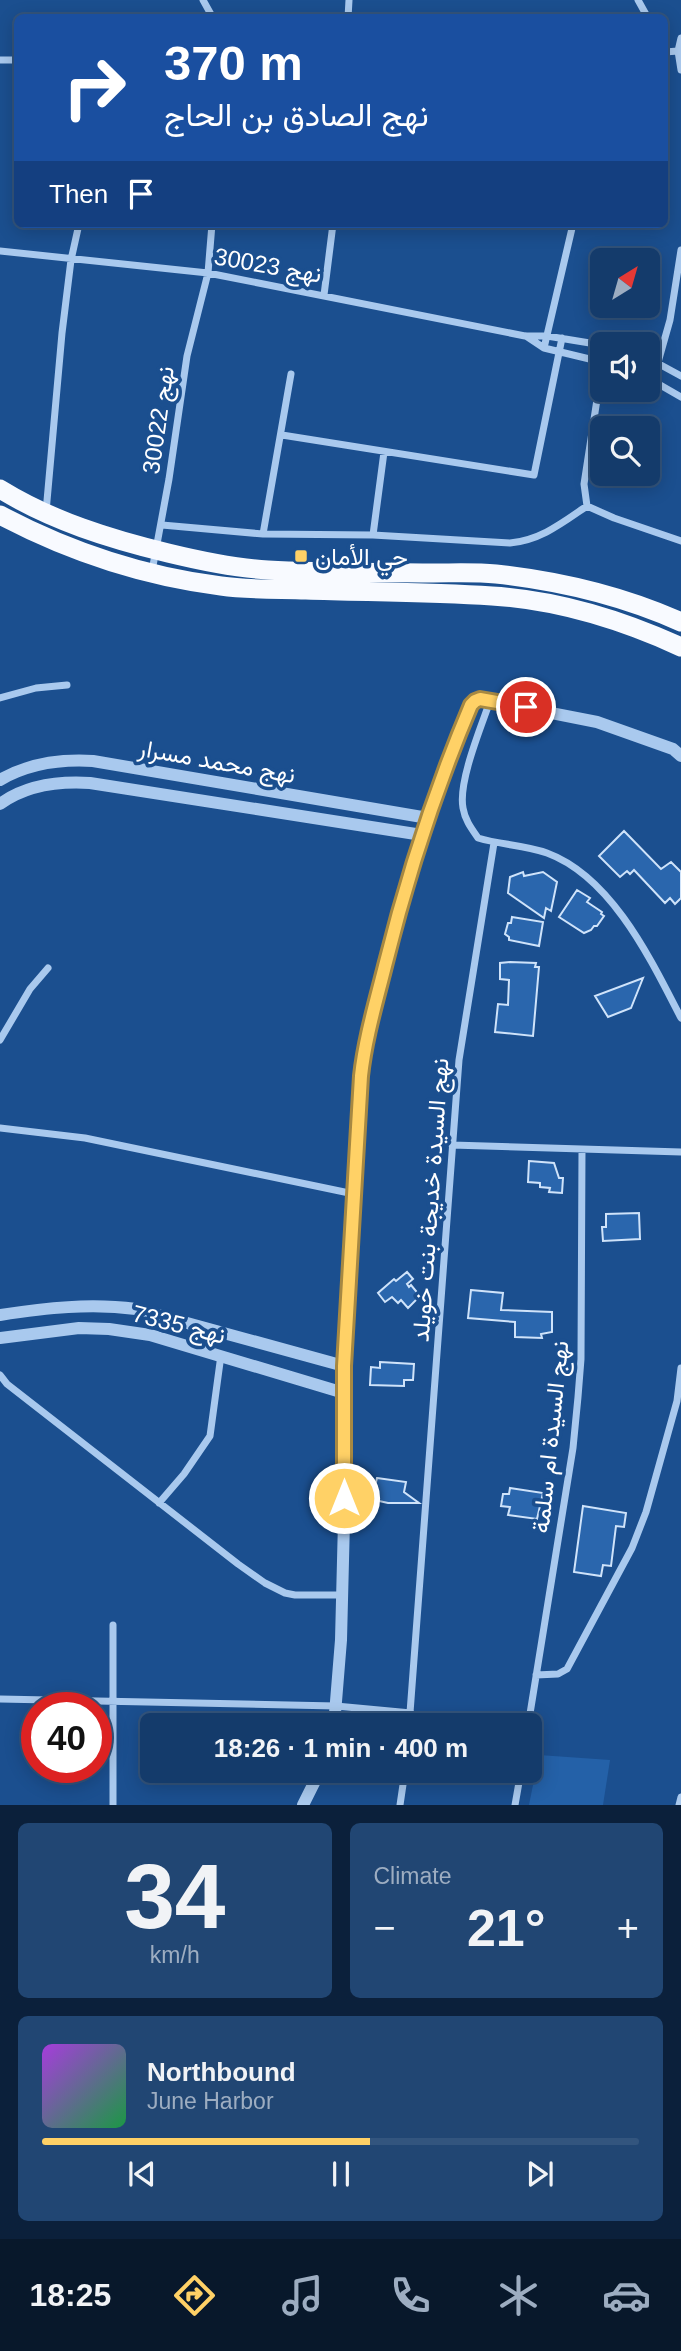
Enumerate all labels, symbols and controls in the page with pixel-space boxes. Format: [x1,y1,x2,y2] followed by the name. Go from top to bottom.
[164,36,303,90] text: 370 m
[49,42,140,133] icon: right
[164,97,429,133] text: نهج الصادق بن الحاج
[122,175,160,213] icon: arrive
[49,179,108,209] text: Then
[211,242,324,292] street label: نهج 30023
[590,248,660,318] north arrow
[590,248,660,486] map controls
[590,332,660,402] button: sound
[137,364,183,476] street label: نهج 30022
[590,416,660,486] button: search
[315,543,408,576] place label: حي الأمان
[293,548,309,564] marker: حي الأمان
[496,677,556,737] pin
[507,688,545,726] icon: arrive
[135,734,298,792] street label: نهج محمد مسرار
[407,1057,457,1343] street label: نهج السيدة خديجة بنت خويلد
[128,1299,229,1353] street label: نهج 7335
[526,1339,578,1535] street label: نهج السيدة ام سلمة
[307,1461,381,1535] position arrow
[21,1692,112,1783] speed limit sign: 40
[214,1733,468,1763] text: 18:26 · 1 min · 400 m
[124,1846,225,1947] text: 34
[374,1863,451,1889] text: Climate
[467,1899,546,1957] text: 21°
[374,1907,396,1949] text: −
[617,1907,639,1949] text: +
[150,1942,200,1968] text: km/h
[147,2057,296,2087] text: Northbound
[147,2088,274,2114] text: June Harbor
[123,2155,161,2193] icon: previous
[322,2155,360,2193] icon: pause
[521,2155,559,2193] icon: next
[170,2271,219,2320] icon: directions
[278,2271,327,2320] icon: music
[386,2271,435,2320] icon: phone
[494,2271,543,2320] icon: climate
[602,2271,651,2320] icon: car
[30,2277,111,2313] text: 18:25

